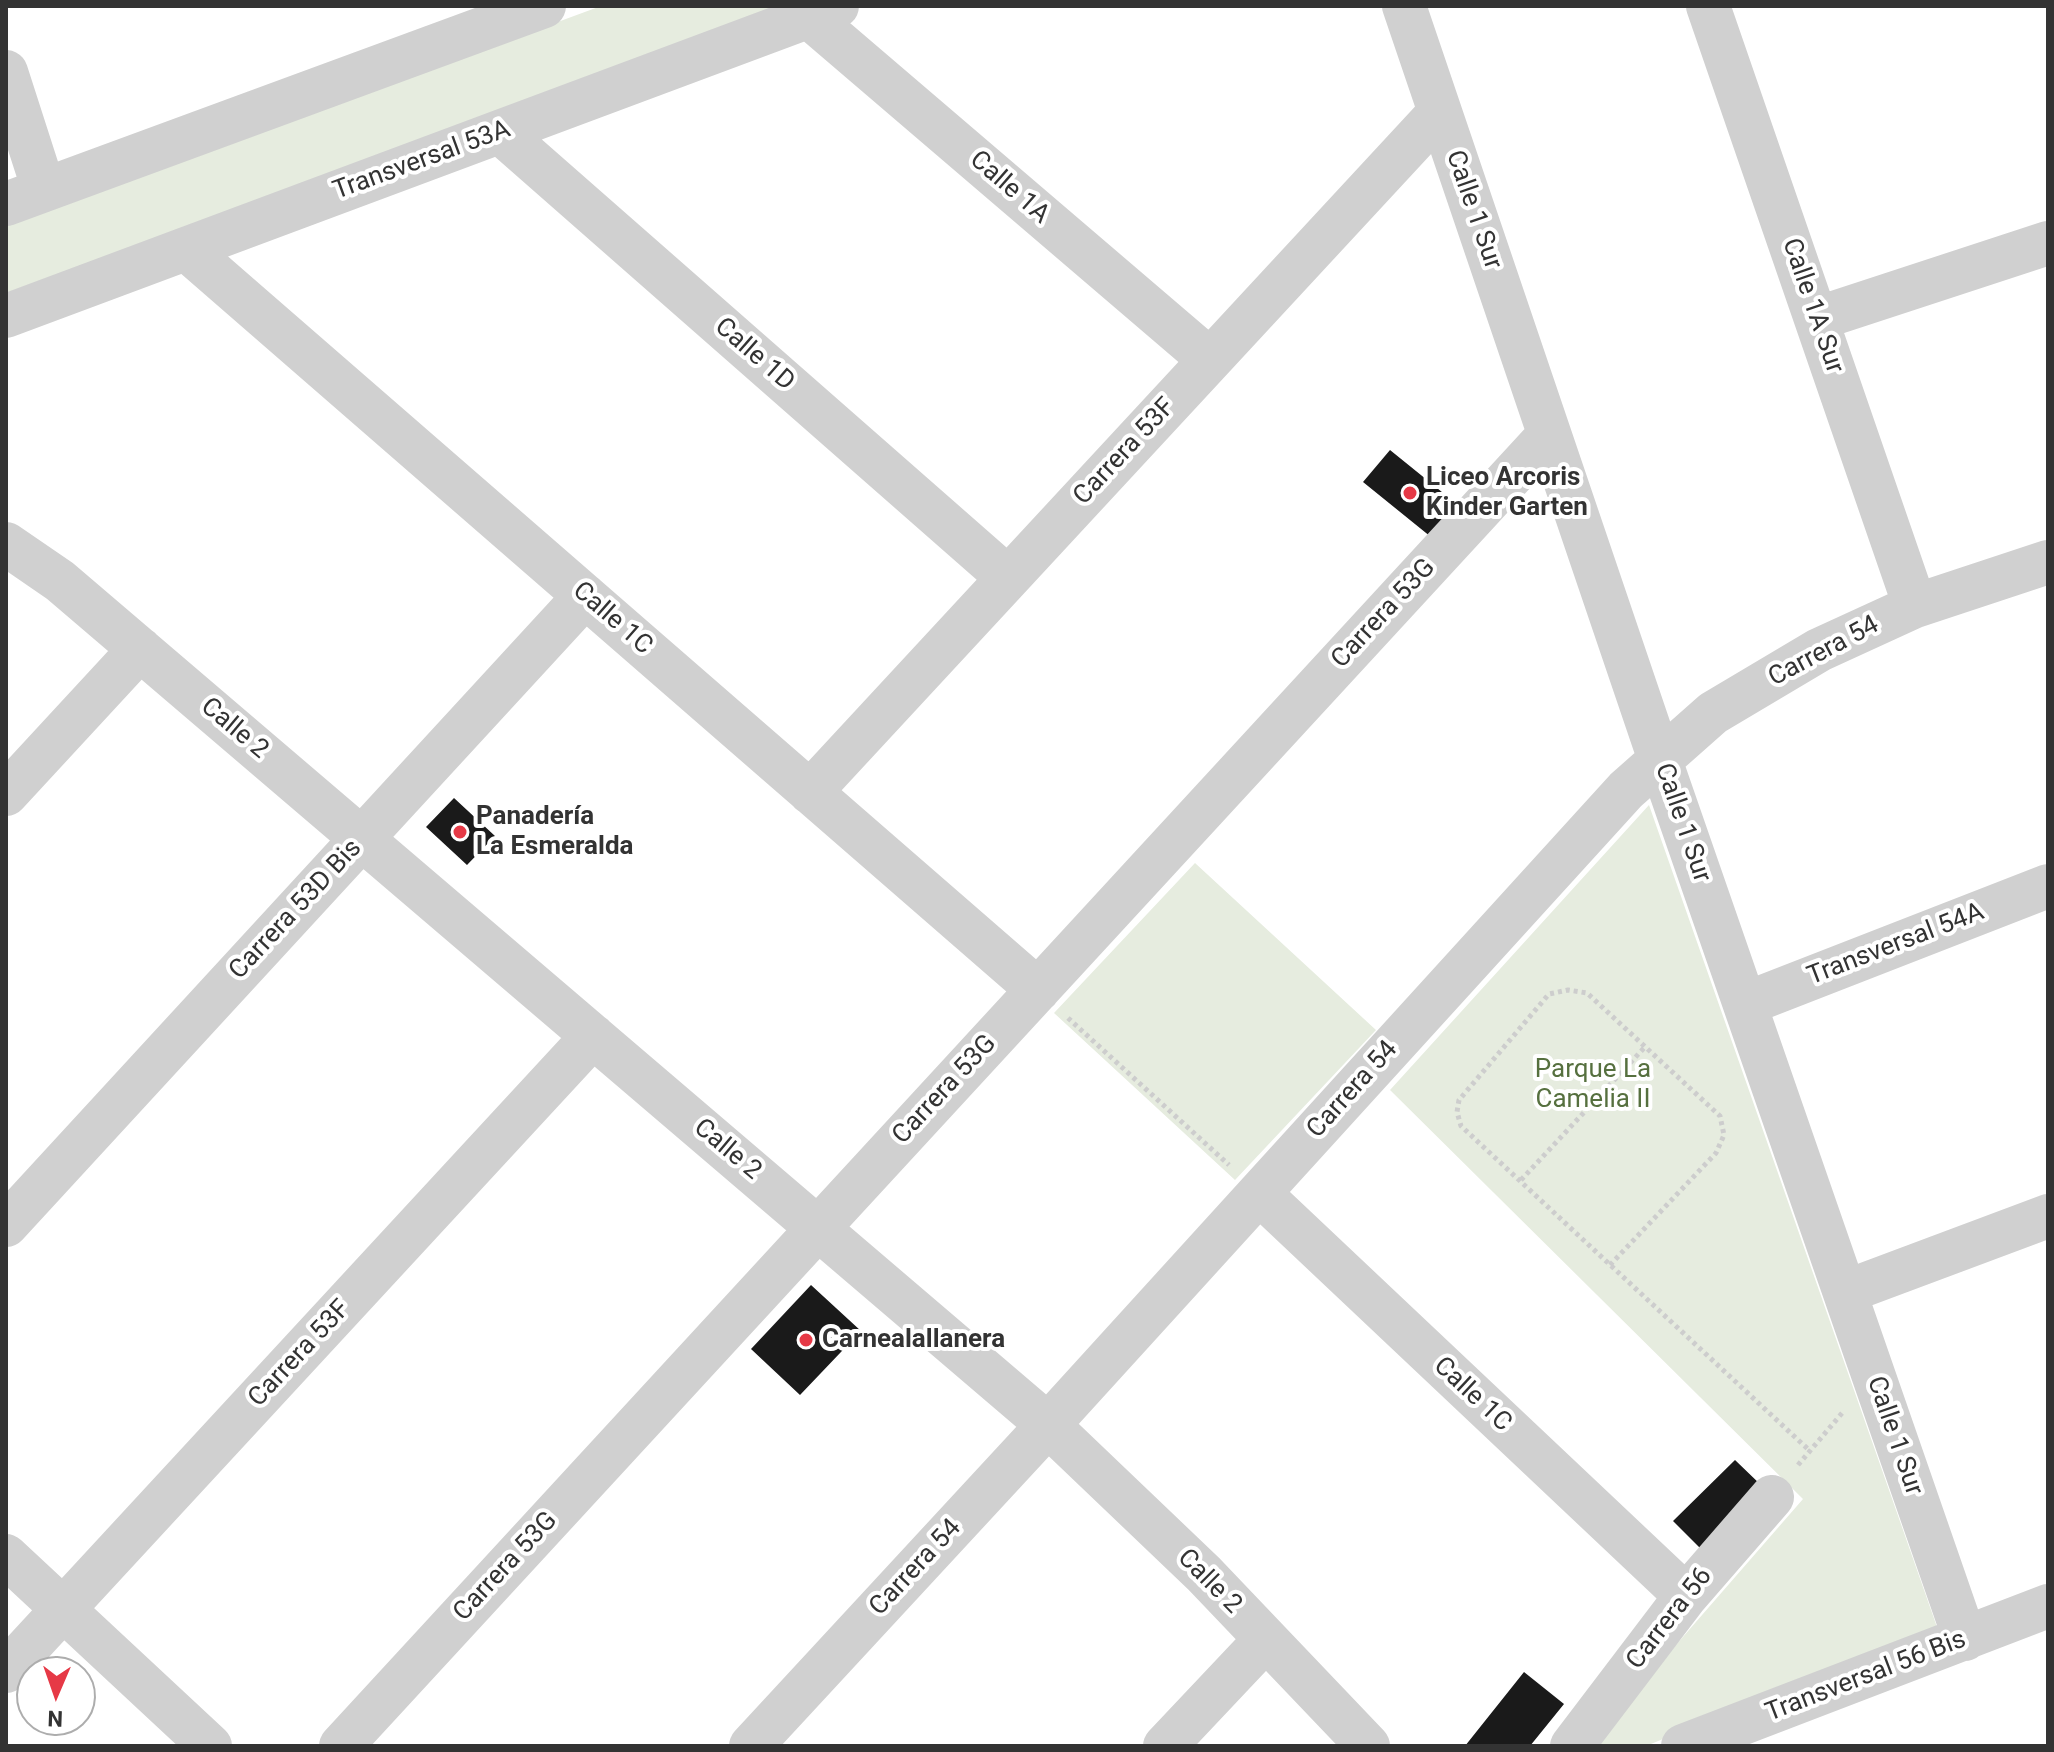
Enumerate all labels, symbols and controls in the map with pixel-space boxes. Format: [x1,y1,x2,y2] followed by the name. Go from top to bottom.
[329,114,515,208] street label: Transversal 53A
[963,145,1055,231] street label: Calle 1A
[1438,146,1508,274] street label: Calle 1 Sur
[1774,234,1850,378] street label: Calle 1A Sur
[708,312,800,398] street label: Calle 1D
[1068,392,1182,512] street label: Carrera 53F
[1426,462,1588,524] place label: Liceo Arcoris Kinder Garten
[1401,484,1419,502] marker: Liceo Arcoris Kinder Garten
[1326,553,1442,675] street label: Carrera 53G
[566,576,658,662] street label: Calle 1C
[1764,610,1884,694] street label: Carrera 54
[194,692,274,766] street label: Calle 2
[1647,759,1717,887] street label: Calle 1 Sur
[476,801,633,862] place label: Panadería La Esmeralda
[451,823,469,841] marker: Panadería La Esmeralda
[223,834,369,986] street label: Carrera 53D Bis
[1803,897,1989,993] street label: Transversal 54A
[887,1029,1003,1151] street label: Carrera 53G
[1301,1035,1405,1145] street label: Carrera 54
[1535,1054,1651,1116] park label: Parque La Camelia II
[687,1113,767,1187] street label: Calle 2
[243,1294,357,1414] street label: Carrera 53F
[822,1324,1005,1356] place label: Carnealallanera
[797,1331,815,1349] marker: Carnealallanera
[1426,1351,1518,1439] street label: Calle 1C
[1859,1372,1929,1500] street label: Calle 1 Sur
[448,1506,564,1628] street label: Carrera 53G
[864,1513,968,1623] street label: Carrera 54
[1170,1543,1248,1621] street label: Calle 2
[1621,1562,1719,1676] street label: Carrera 56
[1762,1624,1970,1730] street label: Transversal 56 Bis
[16,1656,96,1736] north arrow
[47,1706,63,1731] text: N

